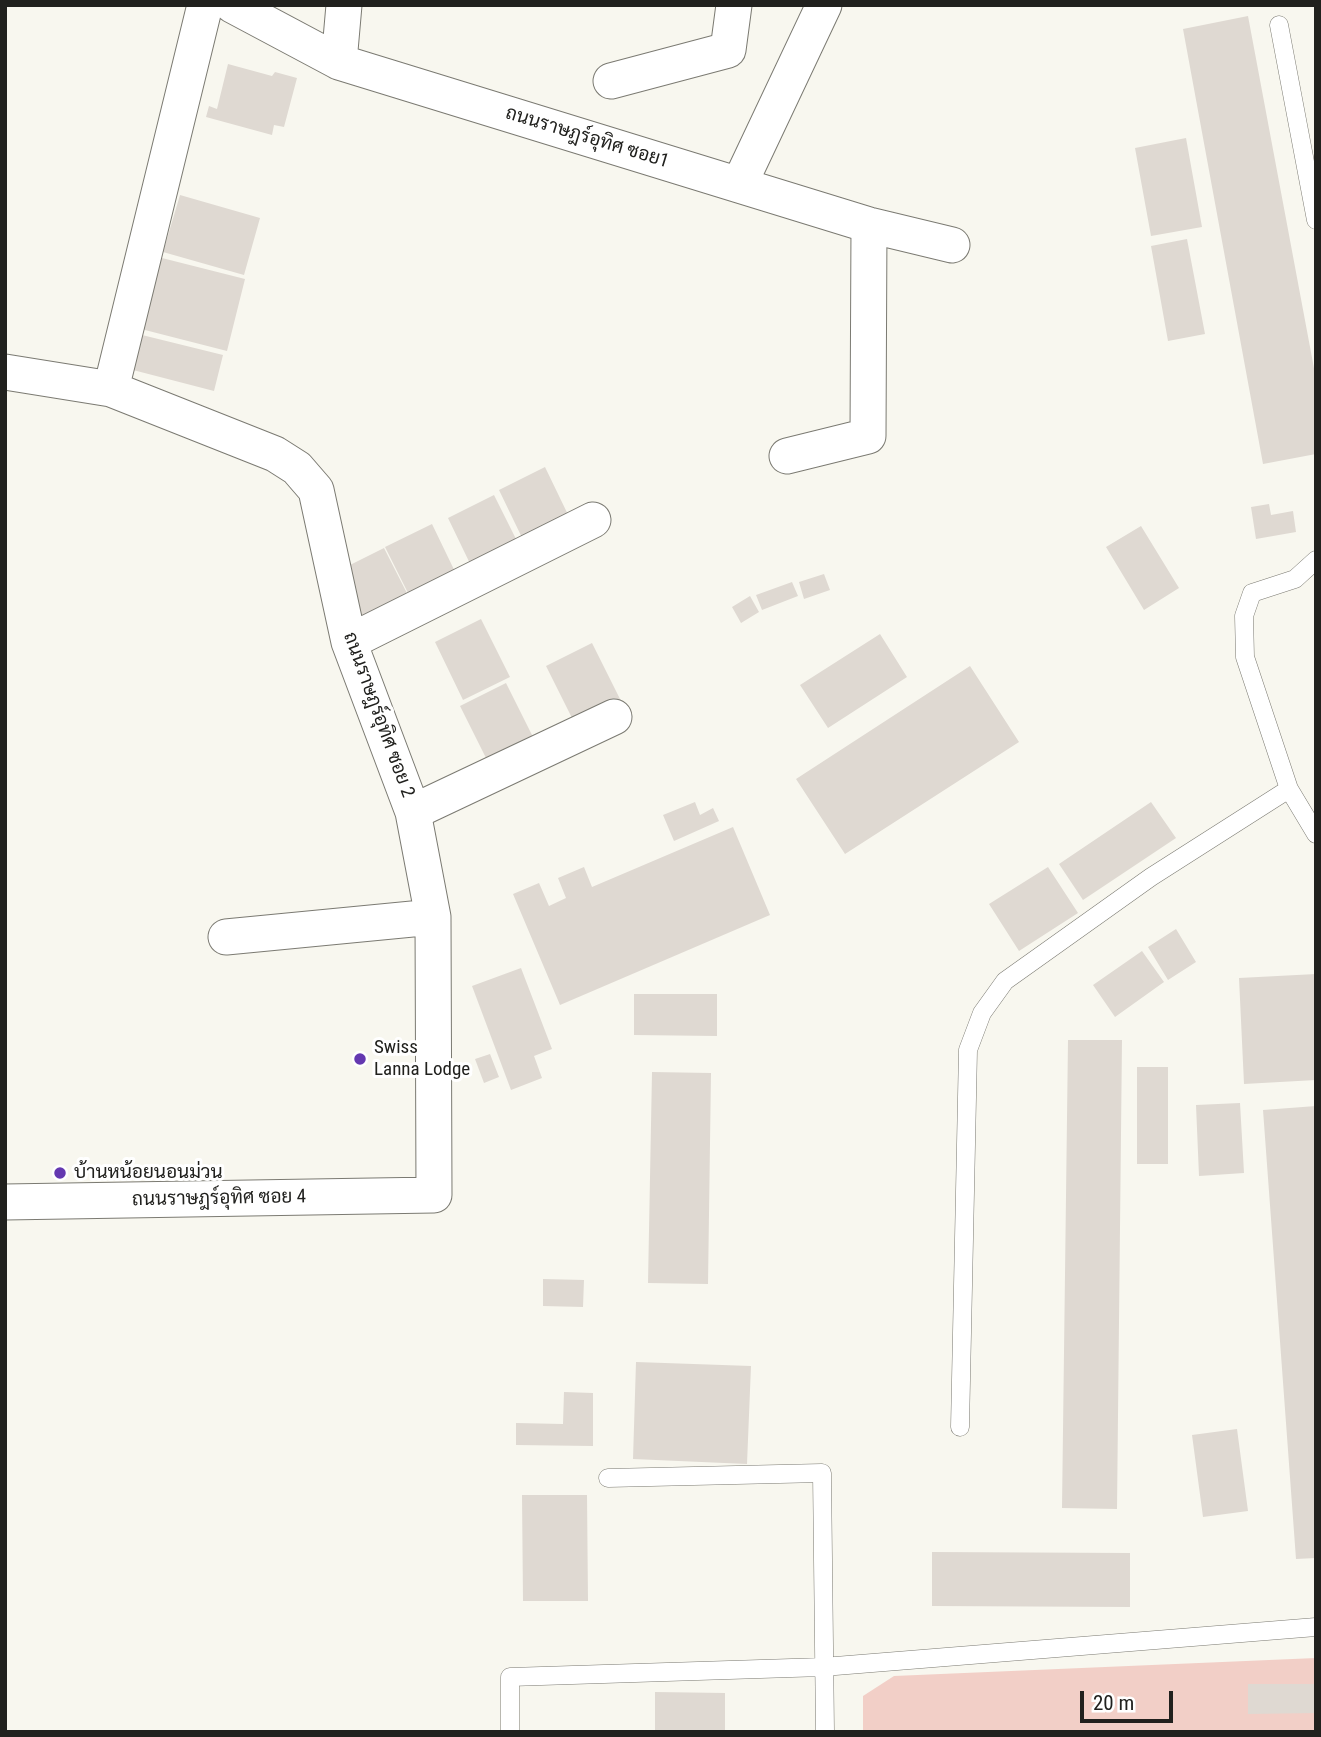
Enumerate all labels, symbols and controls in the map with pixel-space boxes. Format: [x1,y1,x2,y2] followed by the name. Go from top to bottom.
[502,102,672,174] street label: ถนนราษฎร์อุทิศ ซอย1
[337,629,419,801] street label: ถนนราษฎร์อุทิศ ซอย 2
[374,1037,470,1081] place label: Swiss Lanna Lodge
[352,1051,368,1067] marker: Swiss Lanna Lodge
[74,1162,223,1184] place label: บ้านหน้อยนอนม่วน
[52,1165,68,1181] marker: บ้านหน้อยนอนม่วน
[132,1186,306,1212] street label: ถนนราษฎร์อุทิศ ซอย 4
[1083,1678,1176,1722] scale bar
[1093,1691,1134,1715] text: 20 m

